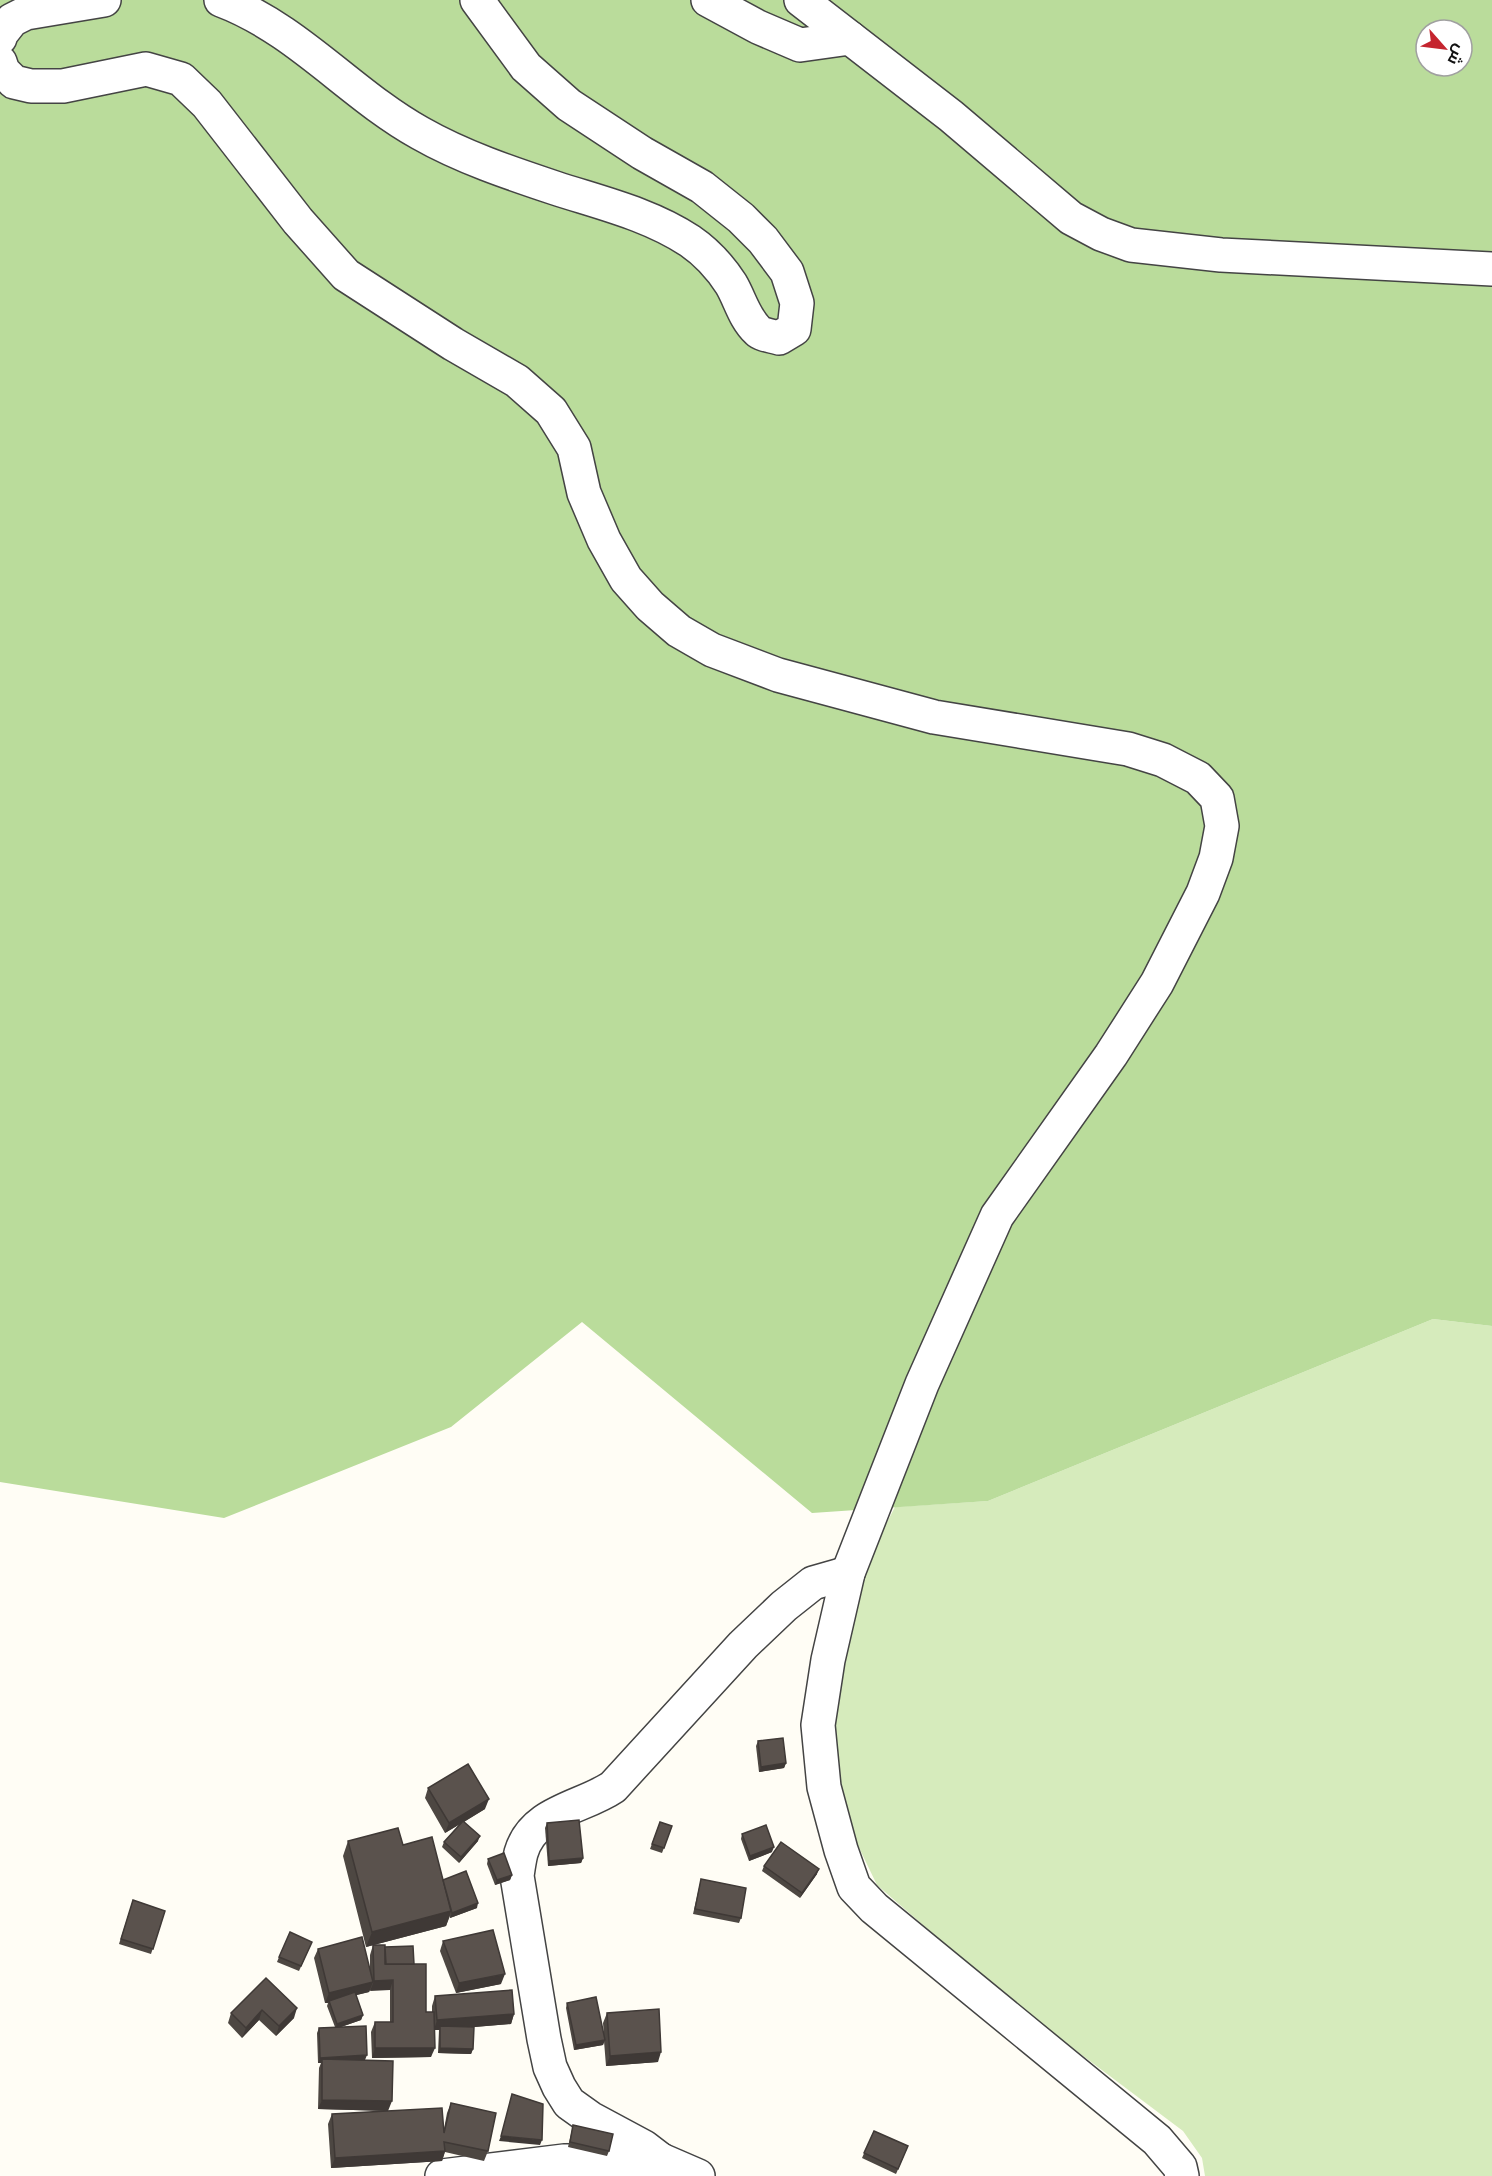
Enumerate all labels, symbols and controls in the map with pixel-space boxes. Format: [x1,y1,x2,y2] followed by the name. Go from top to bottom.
[1414,18,1474,78] north arrow
[1444,41,1469,68] text: ش

